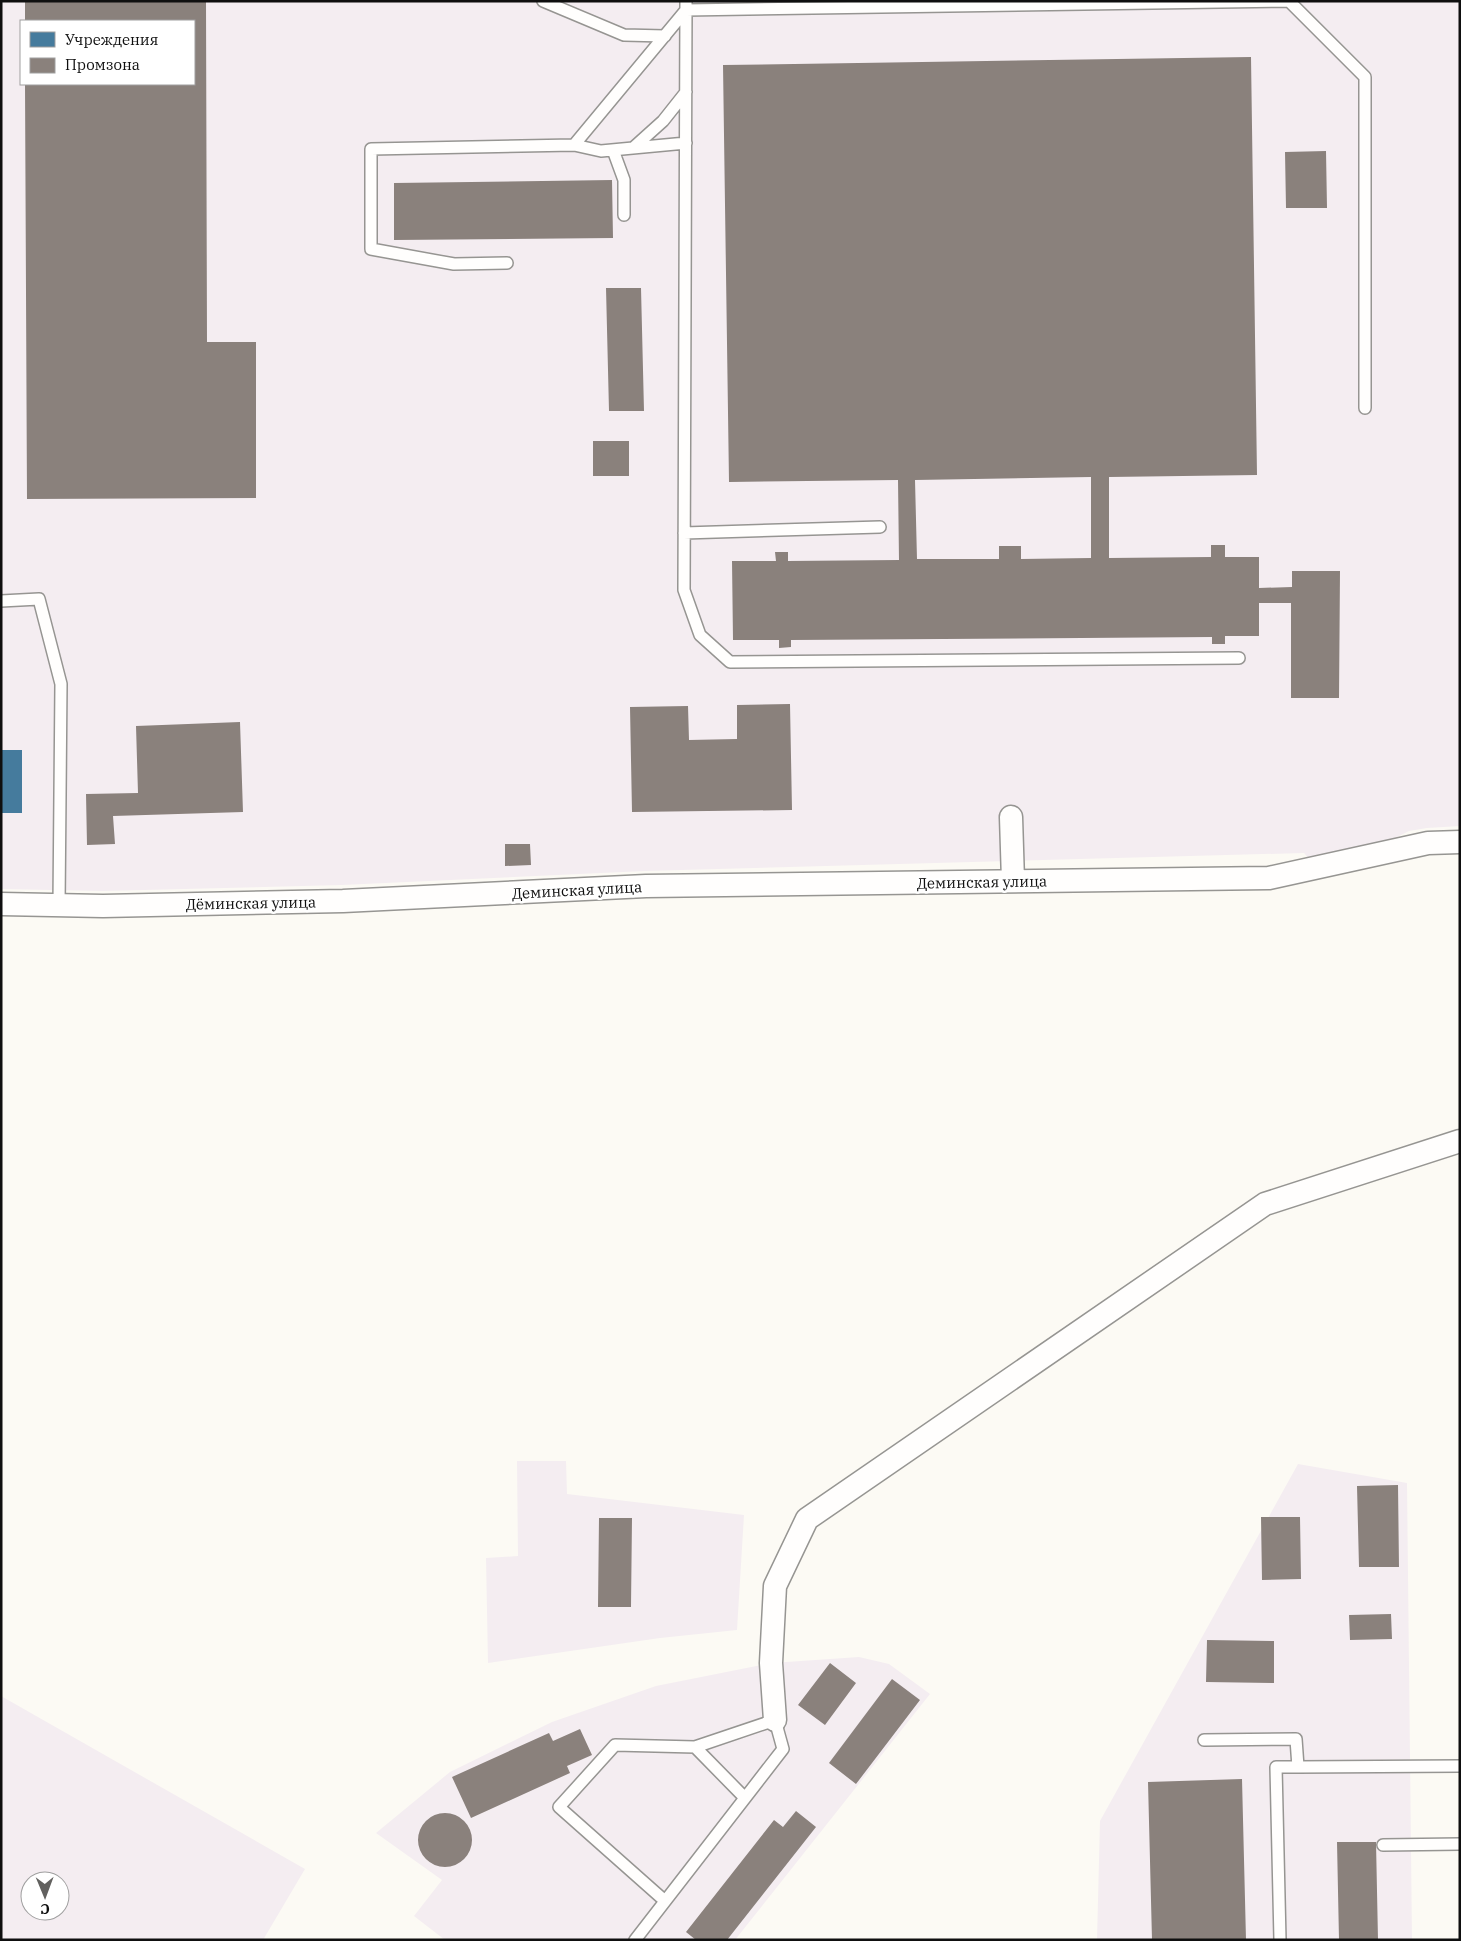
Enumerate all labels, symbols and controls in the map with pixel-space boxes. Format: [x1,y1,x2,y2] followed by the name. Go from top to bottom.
[20,20,195,85] legend
[65,30,158,49] text: Учреждения
[65,55,140,74] text: Промзона
[917,871,1047,893] street label: Деминская улица
[511,877,643,903] street label: Деминская улица
[186,892,316,914] street label: Дёминская улица
[20,1871,70,1921] north arrow
[40,1900,50,1918] text: С

